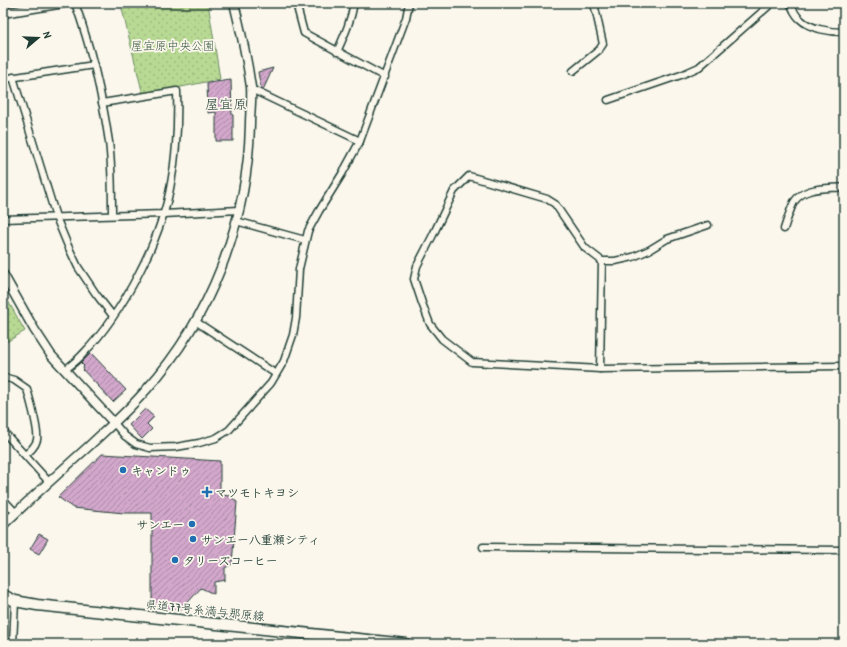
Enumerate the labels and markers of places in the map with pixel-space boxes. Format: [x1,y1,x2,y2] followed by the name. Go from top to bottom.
[131,462,191,479] place label: キャンドゥ
[118,465,128,475] marker: キャンドゥ
[215,484,299,501] place label: マツモトキヨシ
[202,487,212,497] marker: マツモトキヨシ
[136,516,184,533] place label: サンエー
[187,519,197,529] marker: サンエー
[201,531,320,548] place label: サンエー八重瀬シティ
[188,534,198,544] marker: サンエー八重瀬シティ
[183,552,278,569] place label: タリーズコーヒー
[170,555,180,565] marker: タリーズコーヒー

